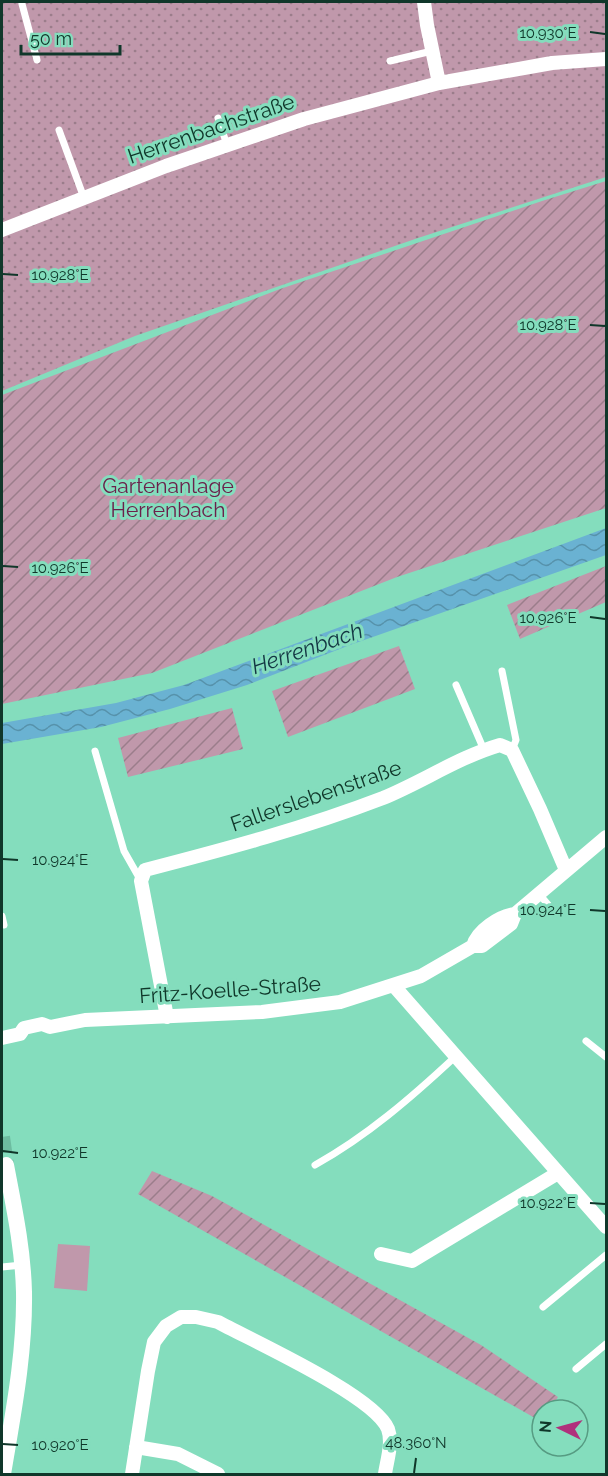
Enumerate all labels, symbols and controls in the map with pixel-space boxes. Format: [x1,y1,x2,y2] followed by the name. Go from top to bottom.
[21,18,120,56] scale bar
[519,24,577,42] text: 10.930°E
[30,28,72,49] text: 50 m
[124,88,297,169] street label: Herrenbachstraße
[31,266,89,284] text: 10.928°E
[519,316,577,334] text: 10.928°E
[102,473,234,522] park label: Gartenanlage Herrenbach
[31,559,89,577] text: 10.926°E
[519,609,577,627] text: 10.926°E
[248,617,366,679] water label: Herrenbach
[227,755,405,837] street label: Fallerslebenstraße
[32,851,88,869] text: 10.924°E
[520,901,576,919] text: 10.924°E
[138,971,322,1008] street label: Fritz-Koelle-Straße
[32,1144,88,1162] text: 10.922°E
[520,1194,576,1212] text: 10.922°E
[530,1398,590,1458] north arrow
[536,1420,556,1434] text: N
[385,1434,447,1452] text: 48.360°N
[31,1436,89,1454] text: 10.920°E

